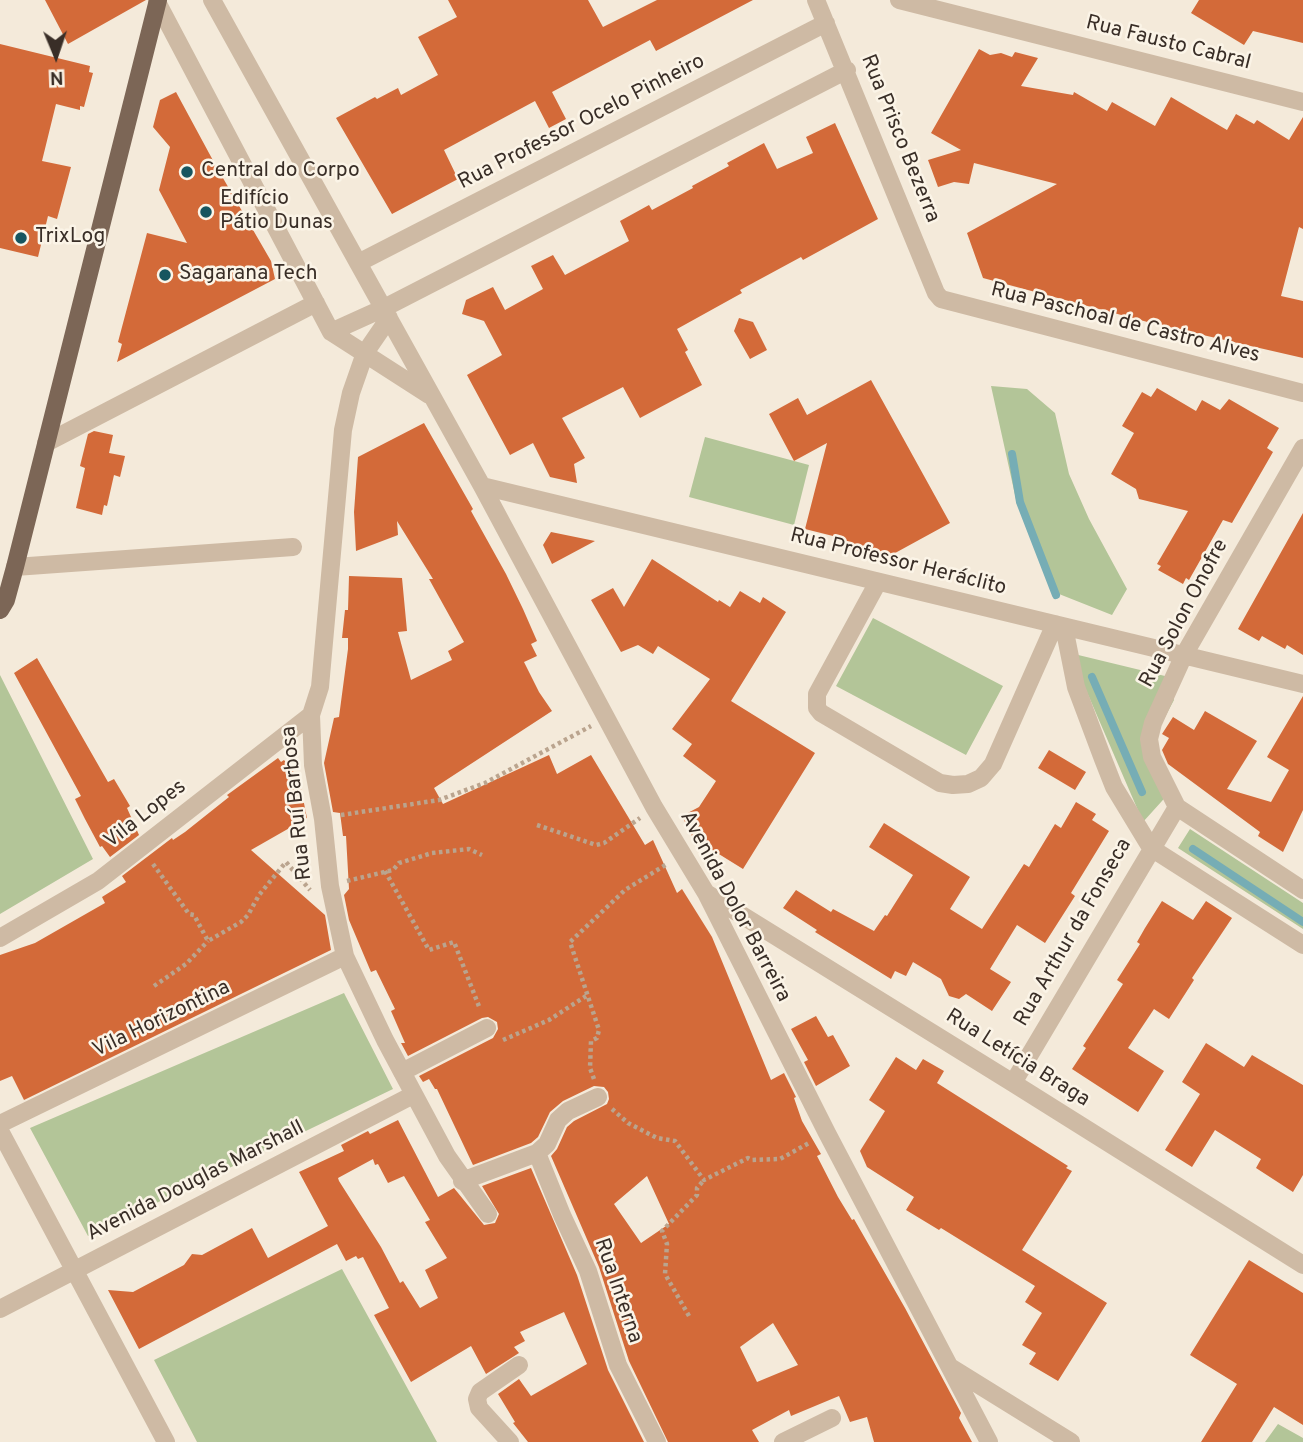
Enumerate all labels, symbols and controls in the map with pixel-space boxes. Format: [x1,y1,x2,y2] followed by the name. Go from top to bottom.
[1083,11,1253,77] street label: Rua Fausto Cabral
[21,21,91,91] north arrow
[454,50,710,196] street label: Rua Professor Ocelo Pinheiro
[854,51,944,227] street label: Rua Prisco Bezerra
[49,65,64,89] text: N
[201,159,360,185] place label: Central do Corpo
[179,164,195,180] marker: Central do Corpo
[220,187,333,237] place label: Edifício Pátio Dunas
[198,204,214,220] marker: Edifício Pátio Dunas
[35,225,105,251] place label: TrixLog
[13,230,29,246] marker: TrixLog
[179,262,318,288] place label: Sagarana Tech
[157,267,173,283] marker: Sagarana Tech
[988,278,1262,370] street label: Rua Paschoal de Castro Alves
[787,524,1009,602] street label: Rua Professor Heráclito
[1135,536,1235,692] street label: Rua Solon Onofre
[277,725,319,881] street label: Rua Ruí Barbosa
[100,775,192,855] street label: Vila Lopes
[673,807,795,1007] street label: Avenida Dolor Barreira
[1010,835,1138,1031] street label: Rua Arthur da Fonseca
[89,976,235,1064] street label: Vila Horizontina
[940,1004,1094,1114] street label: Rua Letícia Braga
[83,1116,309,1248] street label: Avenida Douglas Marshall
[587,1235,647,1347] street label: Rua Interna

